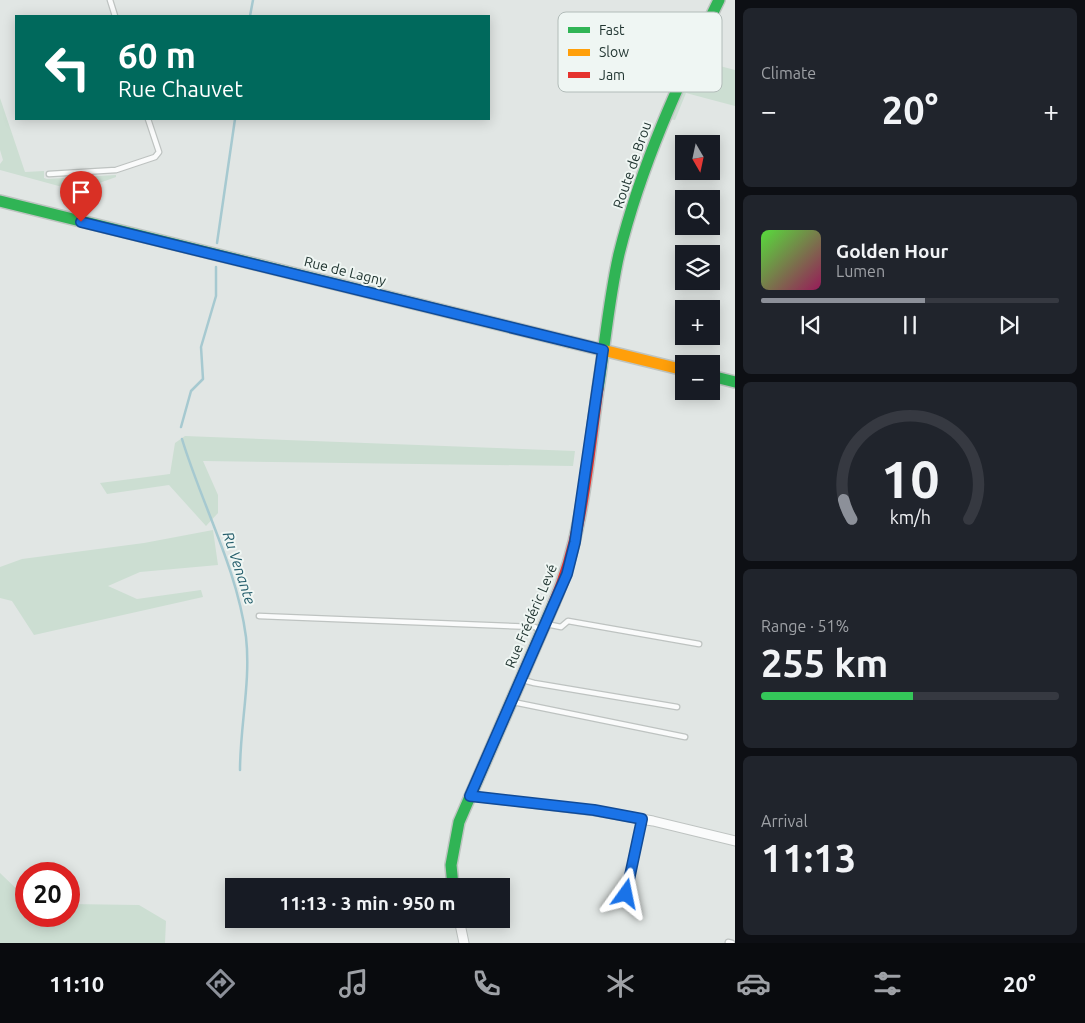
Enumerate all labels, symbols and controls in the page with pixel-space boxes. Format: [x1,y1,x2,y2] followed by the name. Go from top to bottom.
[558,12,722,92] legend
[599,22,625,38] text: Fast
[35,35,100,100] icon: left
[118,35,196,75] text: 60 m
[599,44,629,60] text: Slow
[761,64,816,82] text: Climate
[599,67,625,83] text: Jam
[118,76,243,101] text: Rue Chauvet
[882,89,938,131] text: 20°
[761,95,777,126] text: −
[1043,95,1059,126] text: +
[610,119,654,211] street label: Route de Brou
[675,135,720,180] north arrow
[675,135,720,400] map controls
[60,171,102,222] pin
[67,178,95,206] icon: arrive
[675,190,720,235] button: search
[836,240,948,262] text: Golden Hour
[675,245,720,290] button: layers
[302,253,388,289] street label: Rue de Lagny
[836,262,885,280] text: Lumen
[675,300,720,345] button: +
[797,311,825,339] icon: previous
[896,311,924,339] icon: pause
[995,311,1023,339] icon: next
[675,355,720,400] button: −
[881,450,939,508] text: 10
[889,507,931,527] text: km/h
[220,529,259,607] water label: Ru Venante
[502,562,560,670] street label: Rue Frédéric Levé
[761,617,849,635] text: Range · 51%
[761,642,888,684] text: 255 km
[761,812,808,830] text: Arrival
[761,837,856,879] text: 11:13
[15,862,80,927] speed limit sign: 20
[599,867,651,919] position arrow
[280,892,455,914] text: 11:13 · 3 min · 950 m
[203,966,238,1001] icon: directions
[336,966,371,1001] icon: music
[469,966,504,1001] icon: phone
[603,966,638,1001] icon: climate
[736,966,771,1001] icon: car
[870,966,905,1001] icon: filters
[49,971,104,996] text: 11:10
[1003,971,1036,996] text: 20°

